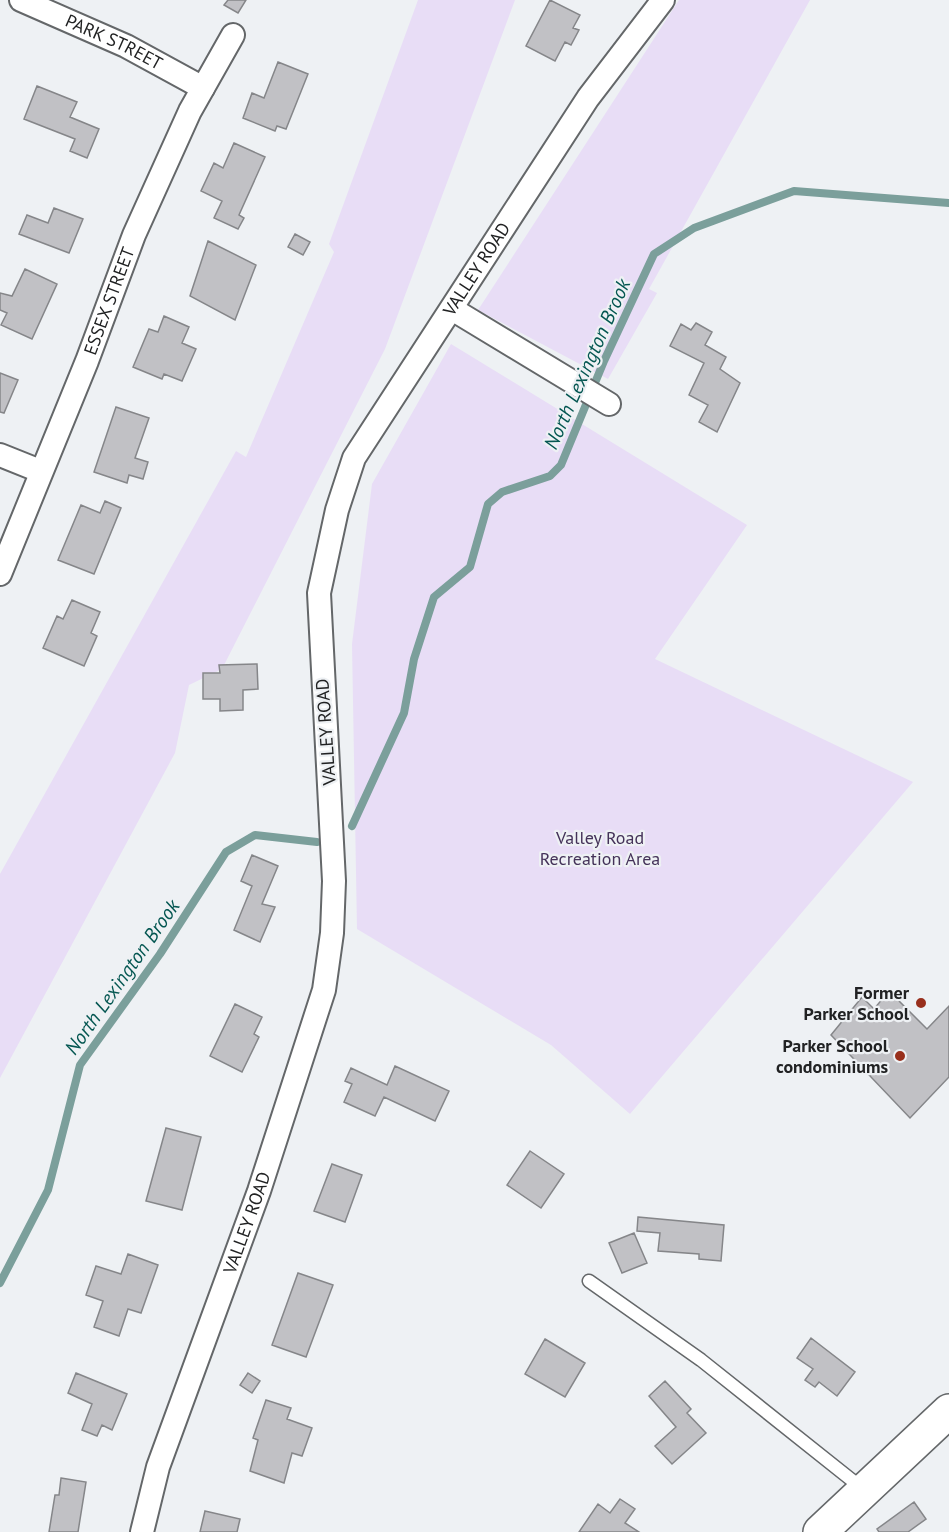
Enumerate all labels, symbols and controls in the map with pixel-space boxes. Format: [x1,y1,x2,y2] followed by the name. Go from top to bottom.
[62,9,167,75] street label: PARK STREET
[437,218,515,321] street label: VALLEY ROAD
[78,244,139,358] street label: ESSEX STREET
[538,274,637,453] water label: North Lexington Brook
[310,678,341,787] street label: VALLEY ROAD
[540,826,660,870] park label: Valley Road Recreation Area
[59,894,186,1060] water label: North Lexington Brook
[804,981,910,1025] place label: Former Parker School
[914,996,928,1010] marker: Former Parker School
[776,1034,889,1078] place label: Parker School condominiums
[893,1049,907,1063] marker: Parker School condominiums
[217,1169,275,1278] street label: VALLEY ROAD

